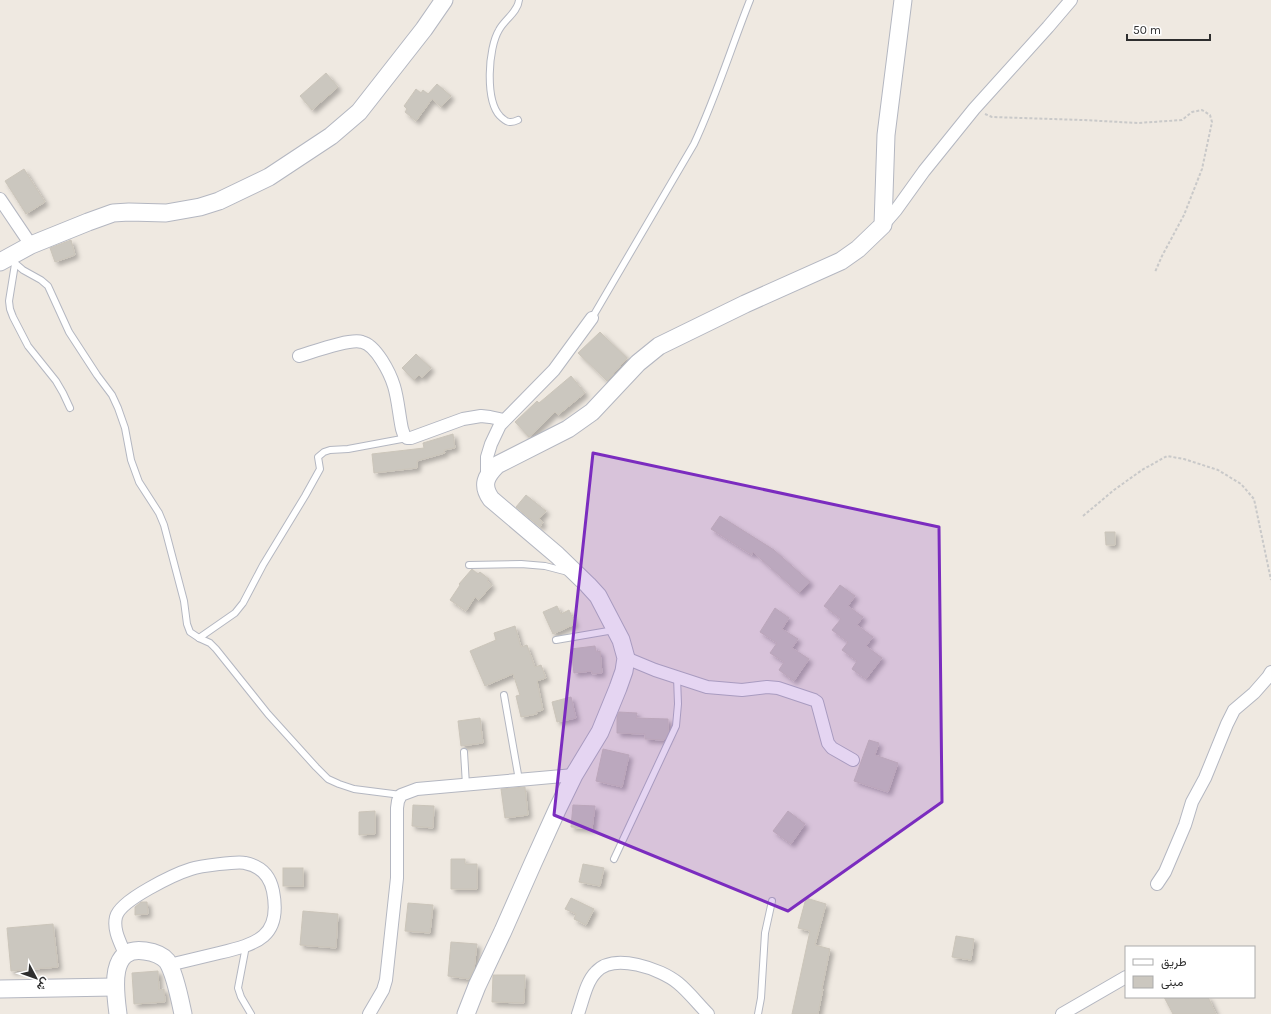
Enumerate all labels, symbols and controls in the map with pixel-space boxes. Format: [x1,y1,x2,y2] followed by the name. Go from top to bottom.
[1127,16,1210,42] scale bar
[1133,23,1161,37] text: 50 m
[1125,946,1255,998] legend
[1161,955,1187,970] text: طريق
[16,958,56,998] north arrow
[34,975,52,993] text: ش
[1161,975,1183,990] text: مبنى

